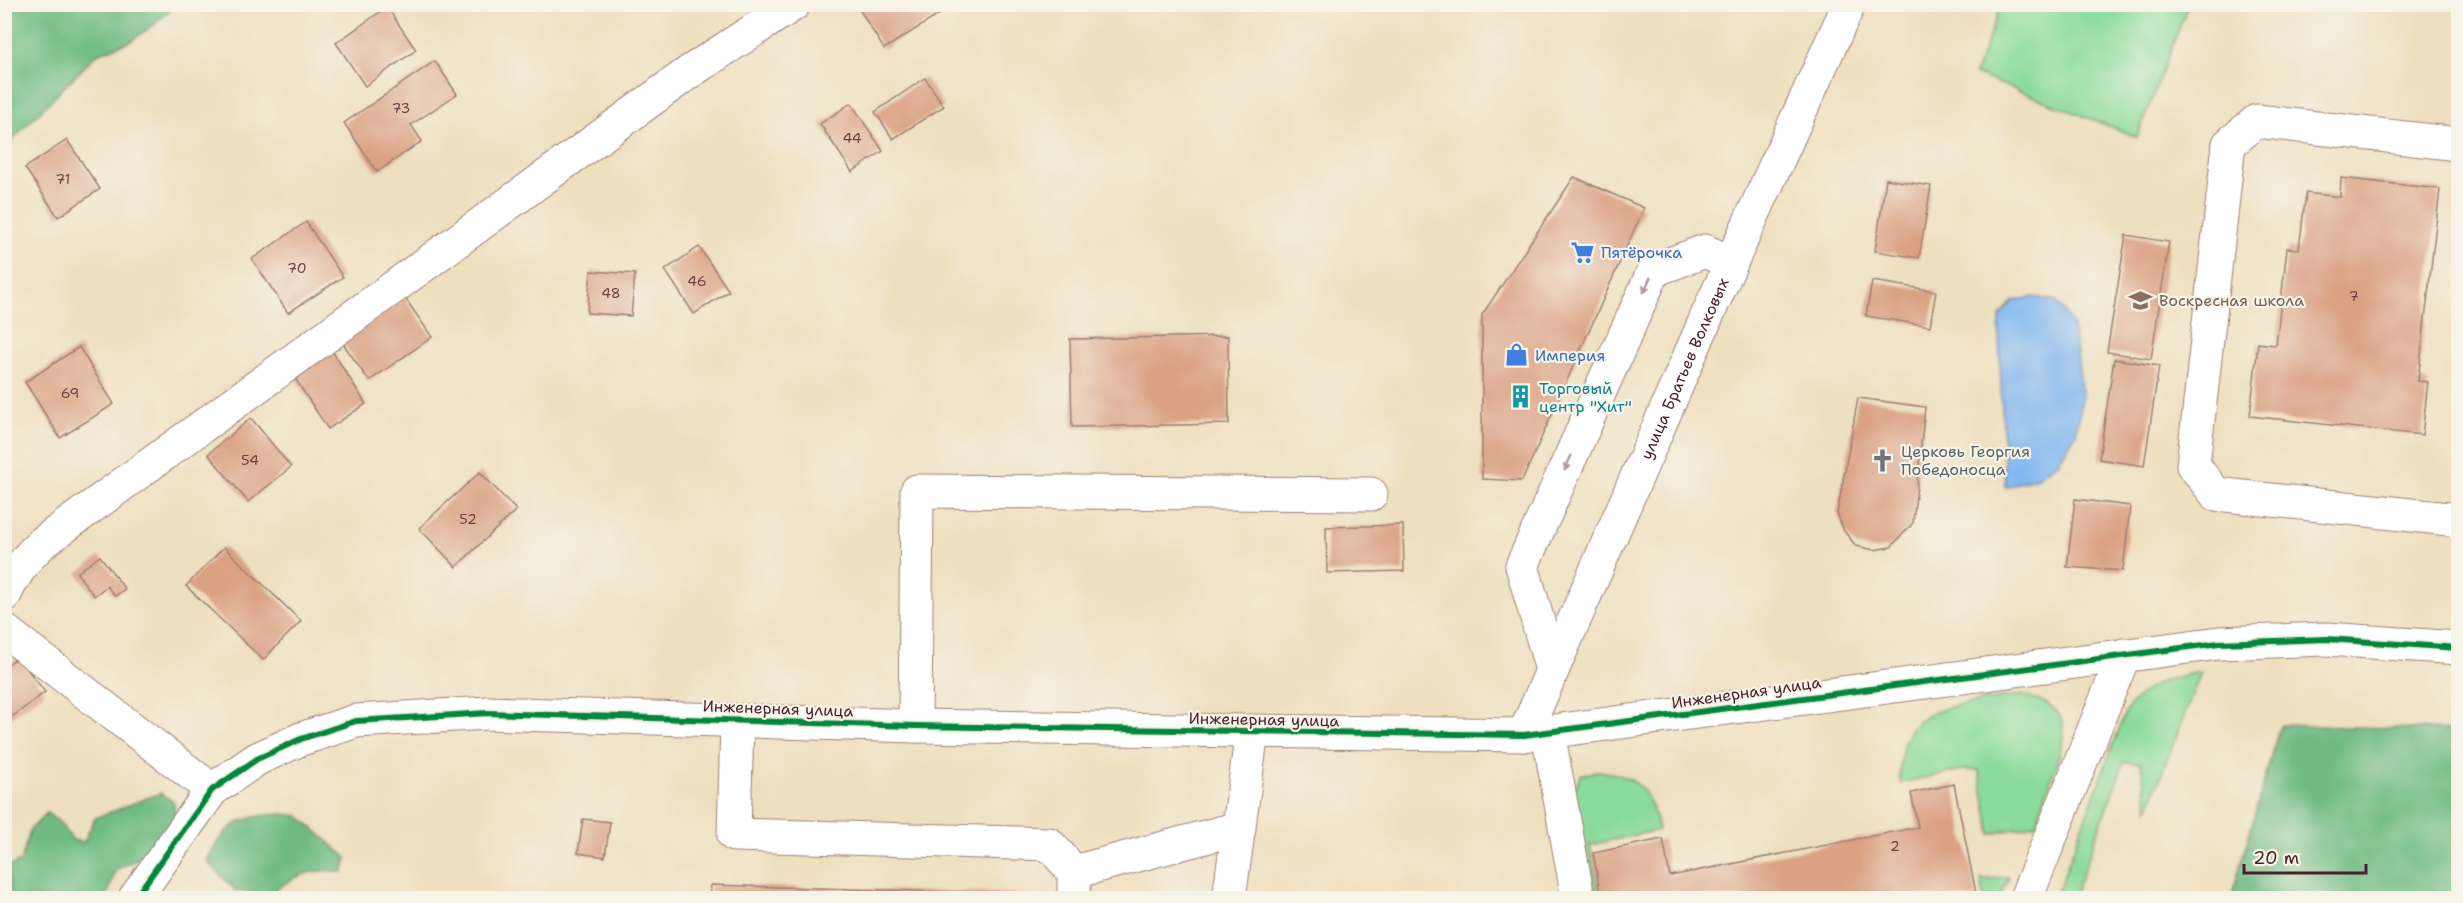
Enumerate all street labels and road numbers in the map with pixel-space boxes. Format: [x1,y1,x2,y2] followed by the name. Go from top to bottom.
[1636,275,1734,463] street label: улица Братьев Волковых
[1670,672,1822,713] street label: Инженерная улица
[702,695,854,722] street label: Инженерная улица
[1188,708,1340,731] street label: Инженерная улица

